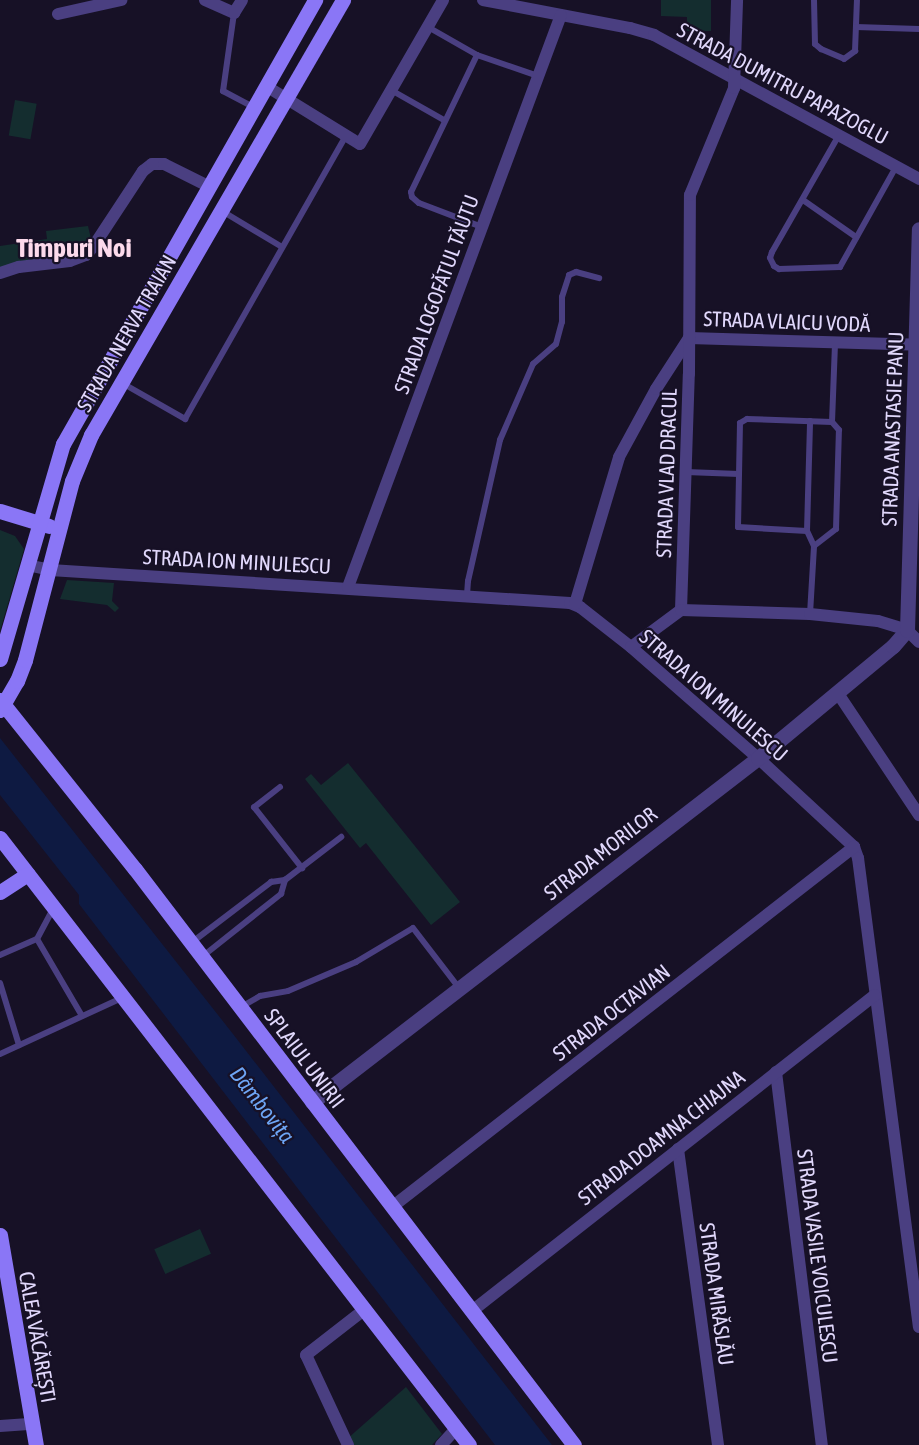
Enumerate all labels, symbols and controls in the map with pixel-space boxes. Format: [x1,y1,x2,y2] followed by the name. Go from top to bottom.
[673,17,893,149] street label: STRADA DUMITRU PAPAZOGLU
[388,191,484,397] street label: STRADA LOGOFĂTUL TĂUTU
[16,232,132,264] district label: Timpuri Noi
[71,250,181,416] street label: STRADA NERVA TRAIAN
[703,305,871,337] street label: STRADA VLAICU VODĂ
[876,331,908,527] street label: STRADA ANASTASIE PANU
[650,388,682,558] street label: STRADA VLAD DRACUL
[142,543,332,579] street label: STRADA ION MINULESCU
[635,624,793,766] street label: STRADA ION MINULESCU
[538,801,662,905] street label: STRADA MORILOR
[547,958,675,1066] street label: STRADA OCTAVIAN
[260,1003,350,1113] street label: SPLAIUL UNIRII
[224,1062,300,1148] water label: Dâmbovița
[573,1064,749,1210] street label: STRADA DOAMNA CHIAJNA
[792,1148,844,1364] street label: STRADA VASILE VOICULESCU
[695,1221,739,1367] street label: STRADA MIRĂSLĂU
[14,1269,62,1405] street label: CALEA VĂCĂREȘTI

